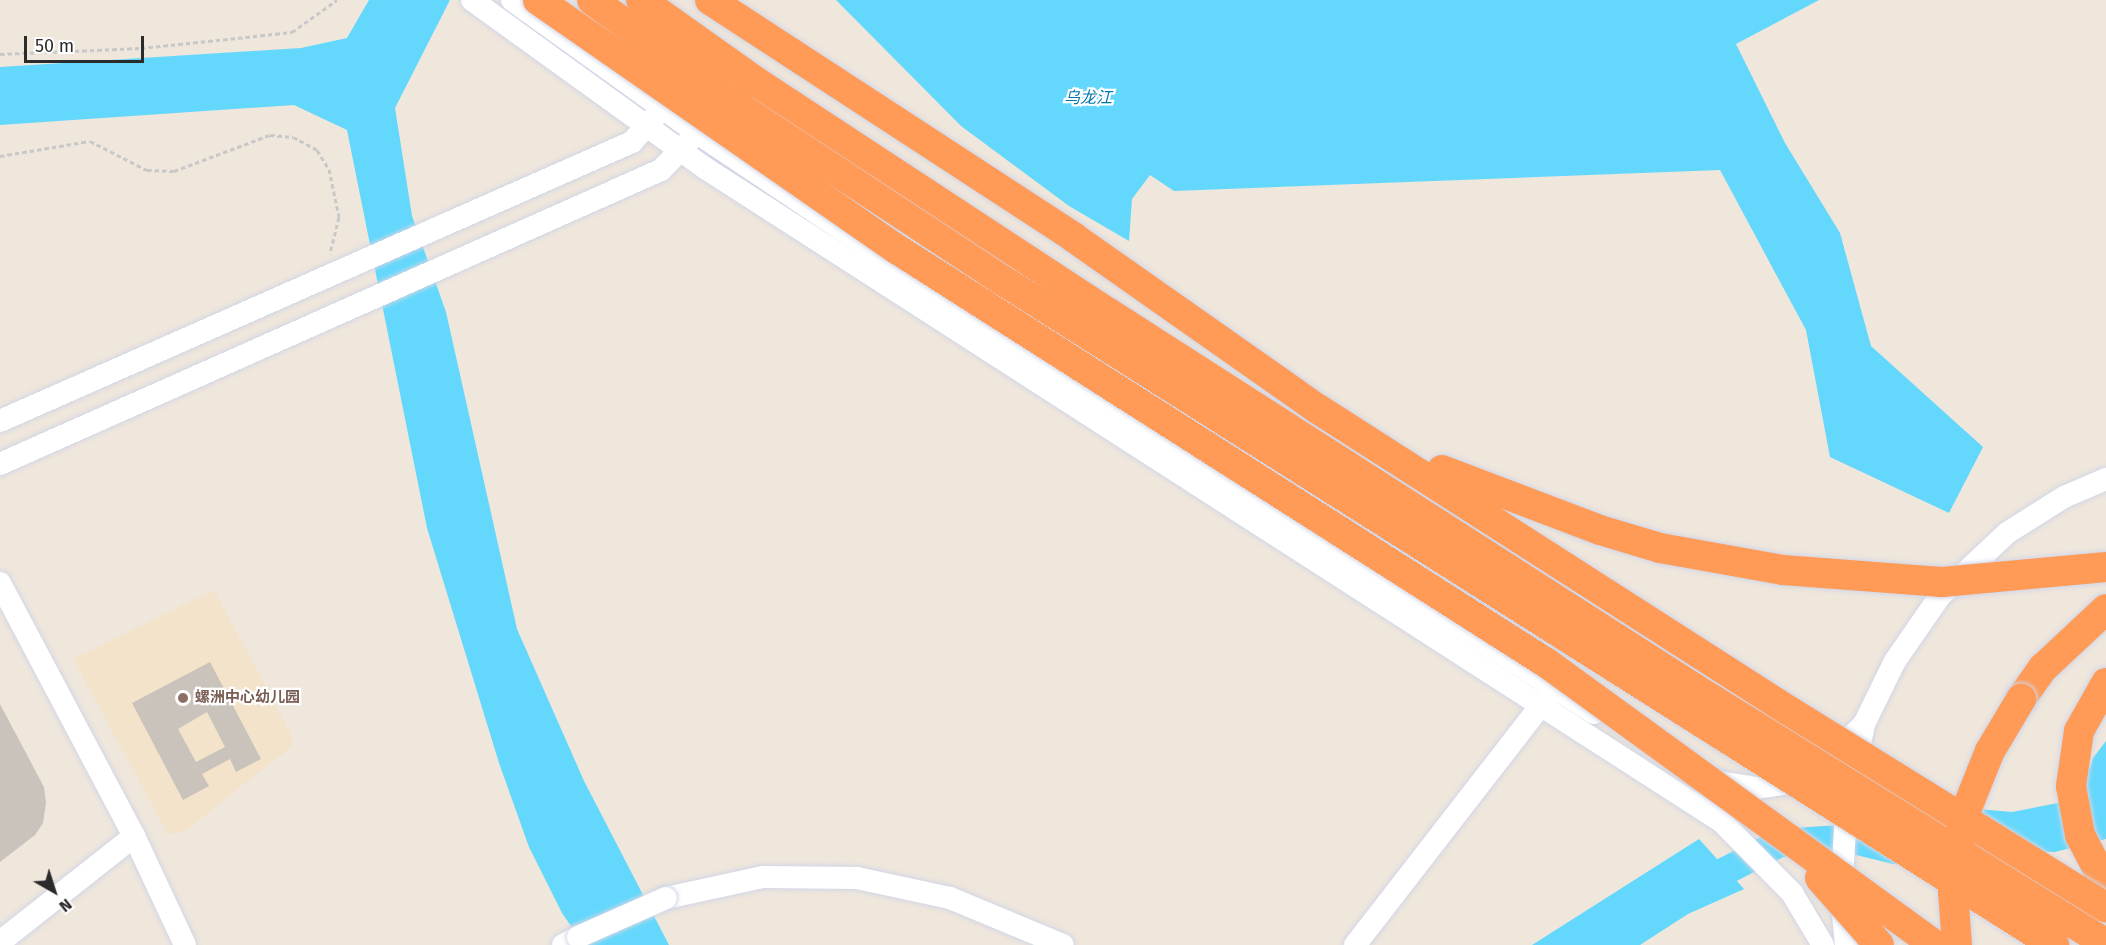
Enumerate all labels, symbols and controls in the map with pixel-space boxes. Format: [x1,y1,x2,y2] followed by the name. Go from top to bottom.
[27,24,147,62] scale bar
[35,35,74,57] text: 50 m
[1064,88,1112,108] water label: 乌龙江
[195,689,300,707] place label: 螺洲中心幼儿园
[176,691,190,705] marker: 螺洲中心幼儿园
[24,861,84,921] north arrow
[56,895,76,916] text: N

